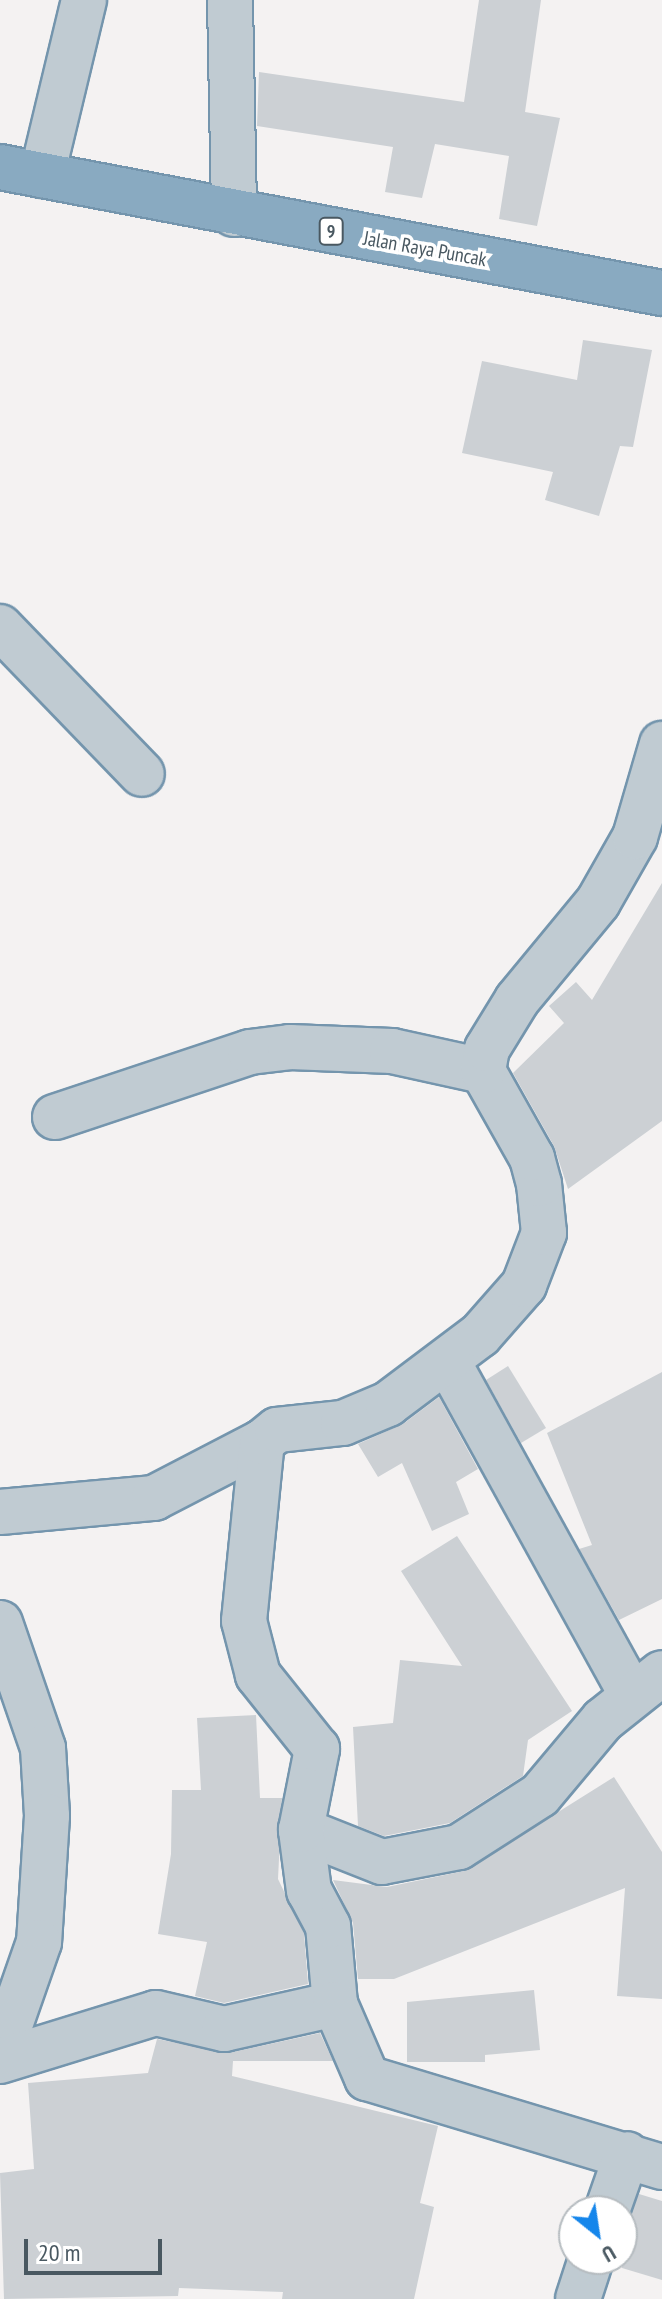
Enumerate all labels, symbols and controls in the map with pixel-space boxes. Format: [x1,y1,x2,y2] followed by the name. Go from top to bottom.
[317,217,345,245] road number: 9
[362,226,488,272] street label: Jalan Raya Puncak
[558,2195,638,2275] north arrow
[28,2223,166,2273] scale bar
[38,2237,80,2268] text: 20 m
[597,2239,621,2269] text: U

